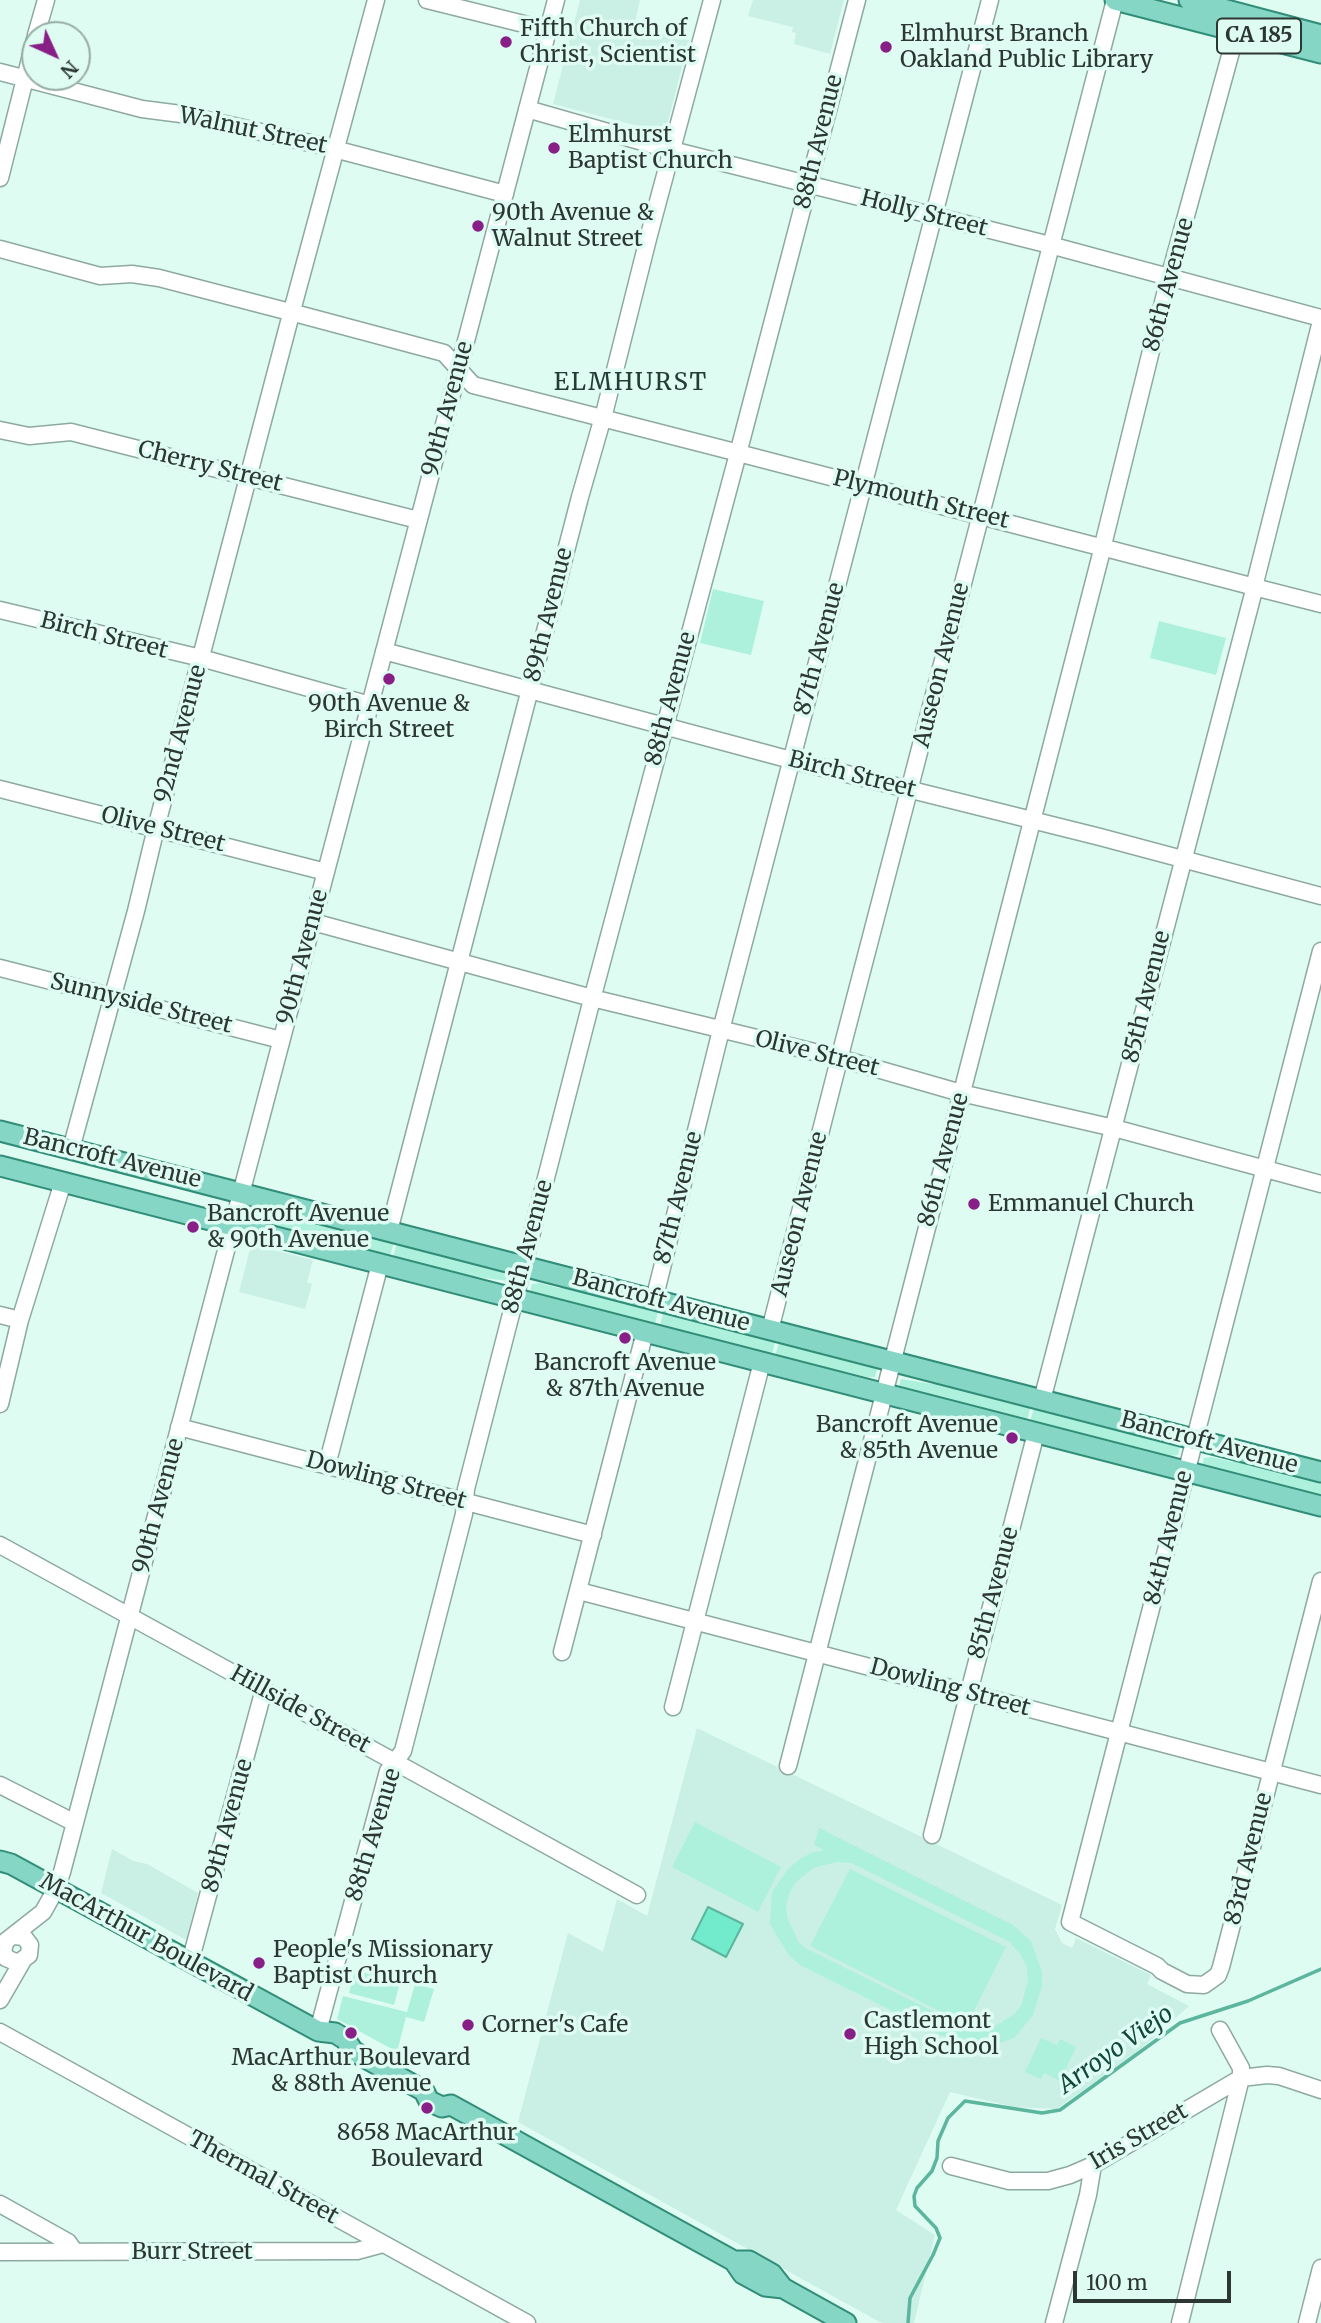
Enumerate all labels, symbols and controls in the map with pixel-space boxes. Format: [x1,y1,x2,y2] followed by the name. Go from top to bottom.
[520,15,696,69] place label: Fifth Church of Christ, Scientist
[1217,19,1301,54] road number: CA 185
[900,20,1153,74] place label: Elmhurst Branch Oakland Public Library
[21,21,91,91] north arrow
[498,34,514,50] marker: Fifth Church of Christ, Scientist
[878,39,894,55] marker: Elmhurst Branch Oakland Public Library
[56,56,83,83] text: N
[789,72,849,212] street label: 88th Avenue
[176,102,330,160] street label: Walnut Street
[568,121,733,175] place label: Elmhurst Baptist Church
[546,140,562,156] marker: Elmhurst Baptist Church
[858,185,990,243] street label: Holly Street
[492,199,654,253] place label: 90th Avenue & Walnut Street
[1138,215,1200,355] street label: 86th Avenue
[470,218,486,234] marker: 90th Avenue & Walnut Street
[417,338,479,480] street label: 90th Avenue
[555,369,707,397] district label: ELMHURST
[135,436,285,498] street label: Cherry Street
[830,465,1012,535] street label: Plymouth Street
[519,545,579,685] street label: 89th Avenue
[789,580,851,718] street label: 87th Avenue
[908,580,976,750] street label: Auseon Avenue
[37,607,171,665] street label: Birch Street
[640,629,702,769] street label: 88th Avenue
[149,662,213,806] street label: 92nd Avenue
[381,671,397,687] marker: 90th Avenue & Birch Street
[308,690,470,744] place label: 90th Avenue & Birch Street
[785,746,919,804] street label: Birch Street
[98,801,228,859] street label: Olive Street
[272,886,334,1028] street label: 90th Avenue
[1117,928,1177,1066] street label: 85th Avenue
[47,968,235,1040] street label: Sunnyside Street
[752,1025,882,1083] street label: Olive Street
[913,1090,975,1230] street label: 86th Avenue
[20,1124,204,1194] street label: Bancroft Avenue
[649,1129,709,1267] street label: 87th Avenue
[766,1129,834,1299] street label: Auseon Avenue
[497,1177,559,1317] street label: 88th Avenue
[988,1190,1194,1218] place label: Emmanuel Church
[966,1196,982,1212] marker: Emmanuel Church
[207,1200,389,1254] place label: Bancroft Avenue & 90th Avenue
[185,1219,201,1235] marker: Bancroft Avenue & 90th Avenue
[569,1264,753,1338] street label: Bancroft Avenue
[617,1330,633,1346] marker: Bancroft Avenue & 87th Avenue
[534,1349,716,1403] place label: Bancroft Avenue & 87th Avenue
[1117,1406,1301,1480] street label: Bancroft Avenue
[816,1411,998,1465] place label: Bancroft Avenue & 85th Avenue
[1004,1430,1020,1446] marker: Bancroft Avenue & 85th Avenue
[128,1435,190,1577] street label: 90th Avenue
[303,1446,469,1516] street label: Dowling Street
[1139,1468,1199,1608] street label: 84th Avenue
[963,1524,1025,1662] street label: 85th Avenue
[867,1653,1033,1723] street label: Dowling Street
[225,1660,375,1760] street label: Hillside Street
[197,1756,259,1896] street label: 89th Avenue
[341,1765,407,1905] street label: 88th Avenue
[1219,1790,1279,1928] street label: 83rd Avenue
[35,1868,257,2008] street label: MacArthur Boulevard
[273,1936,493,1990] place label: People's Missionary Baptist Church
[251,1955,267,1971] marker: People's Missionary Baptist Church
[1053,2000,1179,2100] water label: Arroyo Viejo
[864,2007,999,2061] place label: Castlemont High School
[482,2011,628,2039] place label: Corner's Cafe
[460,2017,476,2033] marker: Corner's Cafe
[343,2025,359,2041] marker: MacArthur Boulevard & 88th Avenue
[842,2026,858,2042] marker: Castlemont High School
[232,2044,470,2098] place label: MacArthur Boulevard & 88th Avenue
[1085,2098,1193,2176] street label: Iris Street
[419,2100,435,2116] marker: 8658 MacArthur Boulevard
[337,2119,517,2173] place label: 8658 MacArthur Boulevard
[183,2125,343,2231] street label: Thermal Street
[131,2238,253,2266] street label: Burr Street
[1076,2256,1234,2300] scale bar
[1086,2269,1148,2296] text: 100 m

